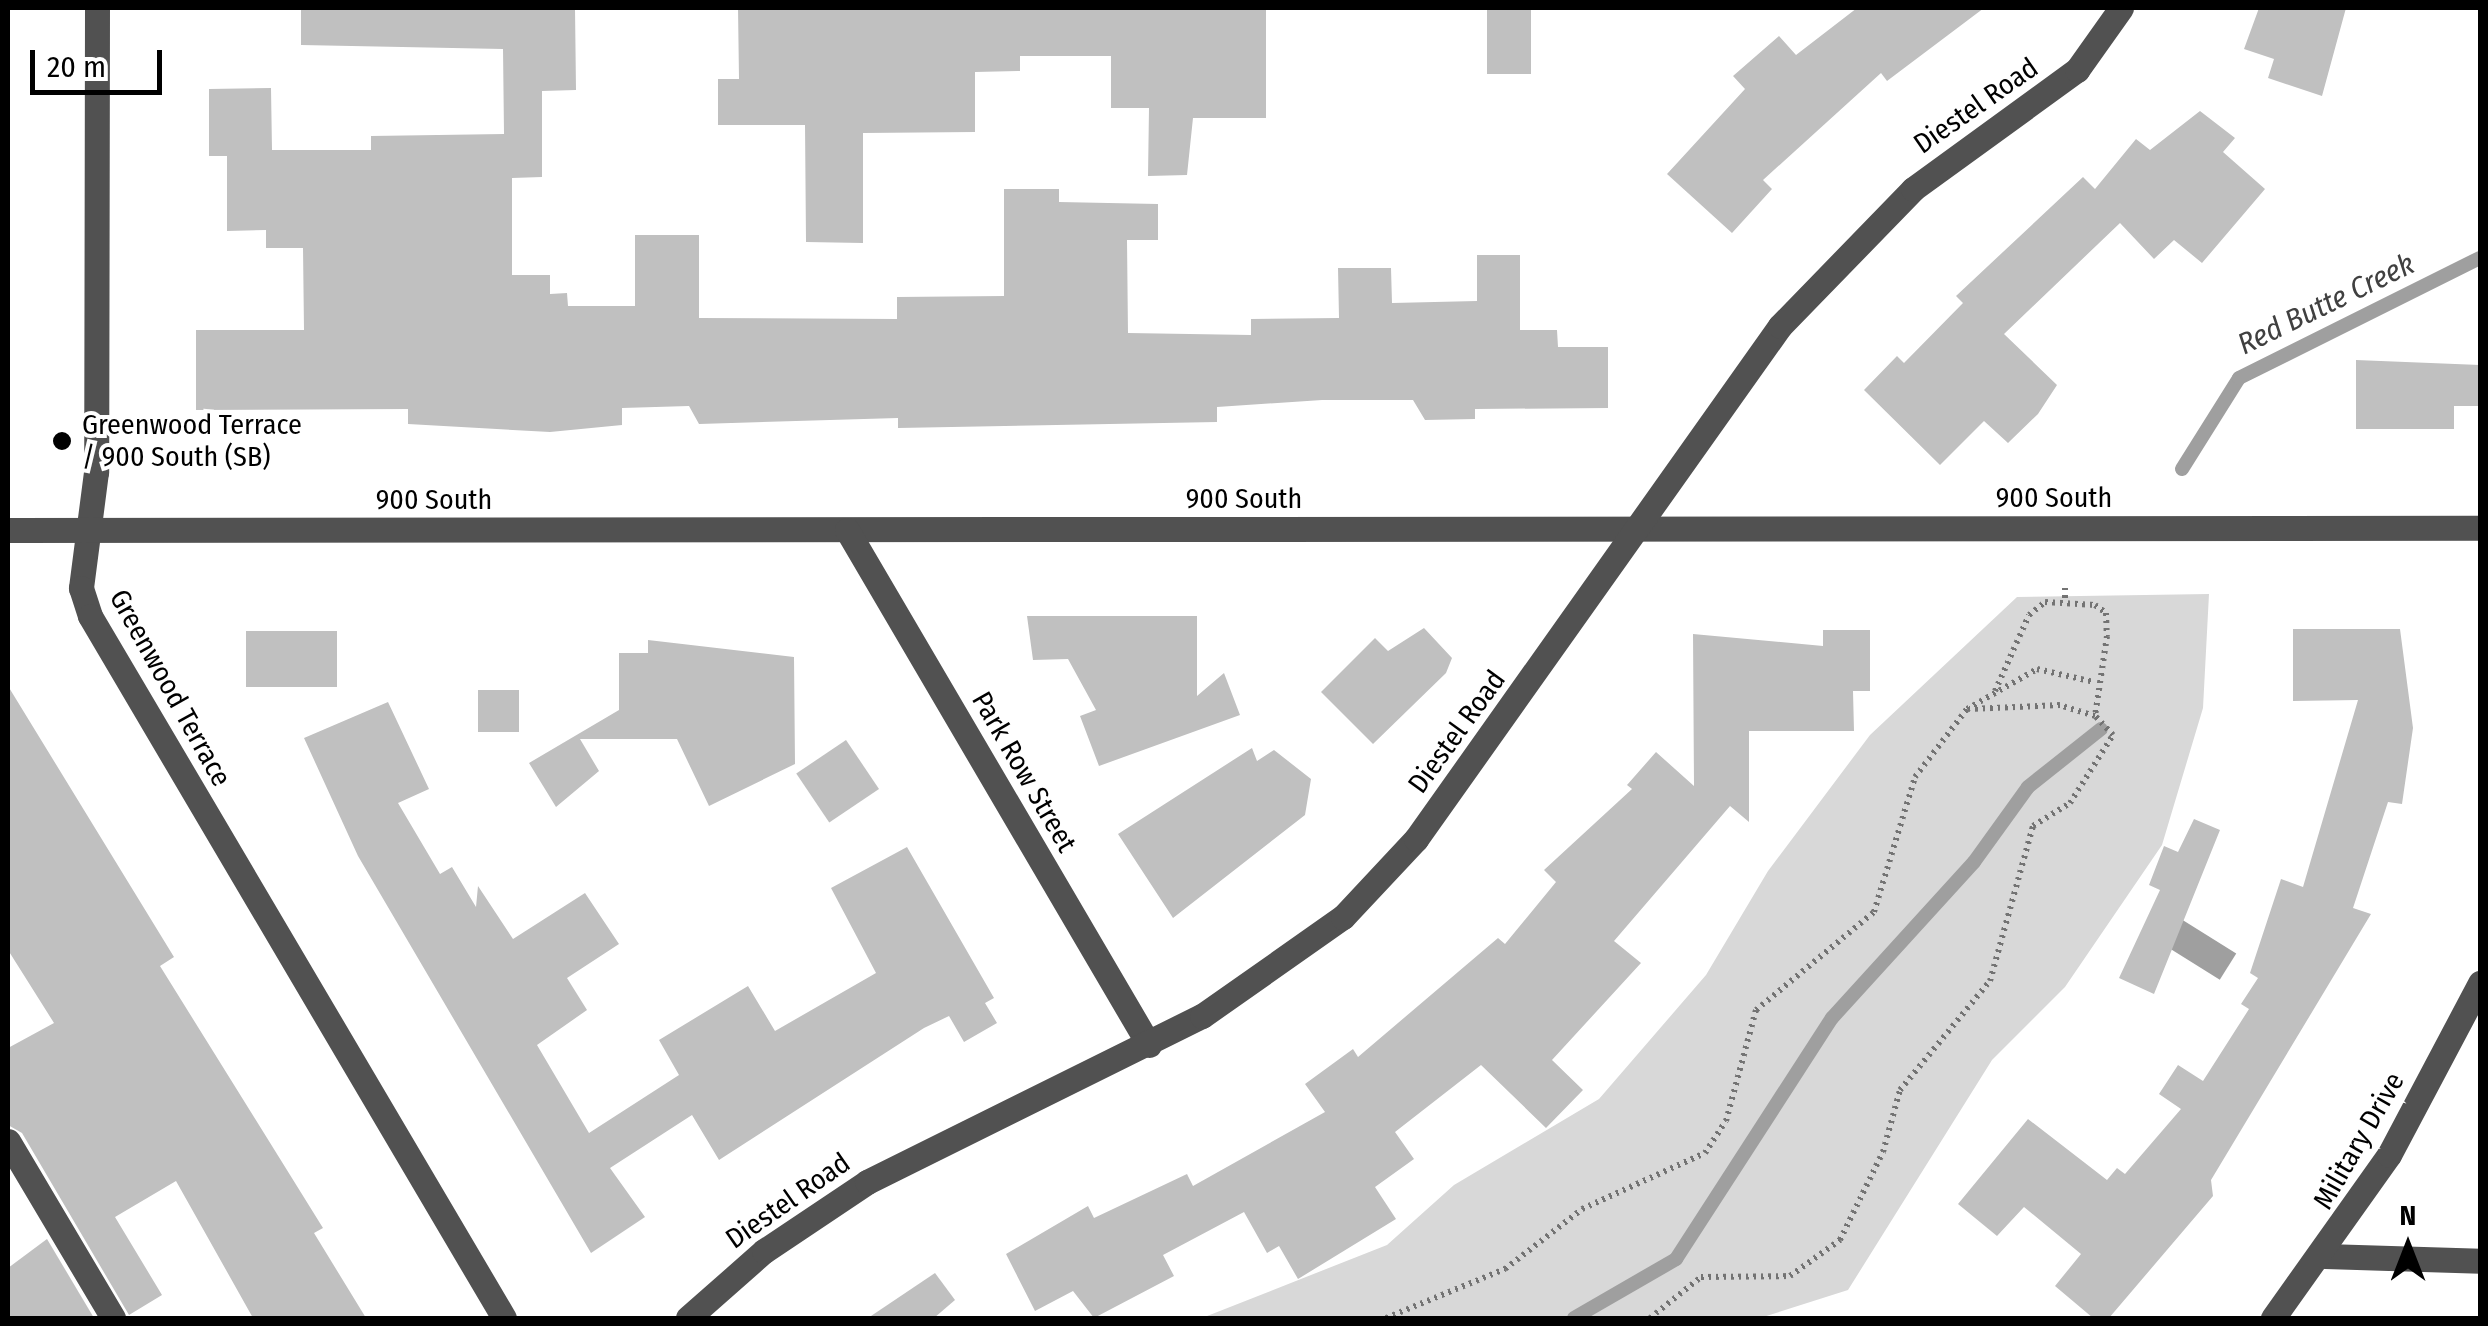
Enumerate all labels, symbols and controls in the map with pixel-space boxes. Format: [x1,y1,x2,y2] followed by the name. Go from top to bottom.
[35,30,168,92] scale bar
[47,49,106,85] text: 20 m
[1908,51,2044,161] street label: Diestel Road
[2232,246,2420,362] water label: Red Butte Creek
[82,408,302,474] place label: Greenwood Terrace / 900 South (SB)
[51,430,73,452] marker: Greenwood Terrace / 900 South (SB)
[1996,481,2112,515] street label: 900 South
[1186,482,1302,516] street label: 900 South
[376,483,492,517] street label: 900 South
[102,584,238,792] street label: Greenwood Terrace
[1401,664,1513,800] street label: Diestel Road
[965,686,1083,858] street label: Park Row Street
[2306,1067,2412,1215] street label: Military Drive
[720,1146,856,1256] street label: Diestel Road
[2358,1196,2458,1296] north arrow
[2400,1199,2416,1232] text: N

